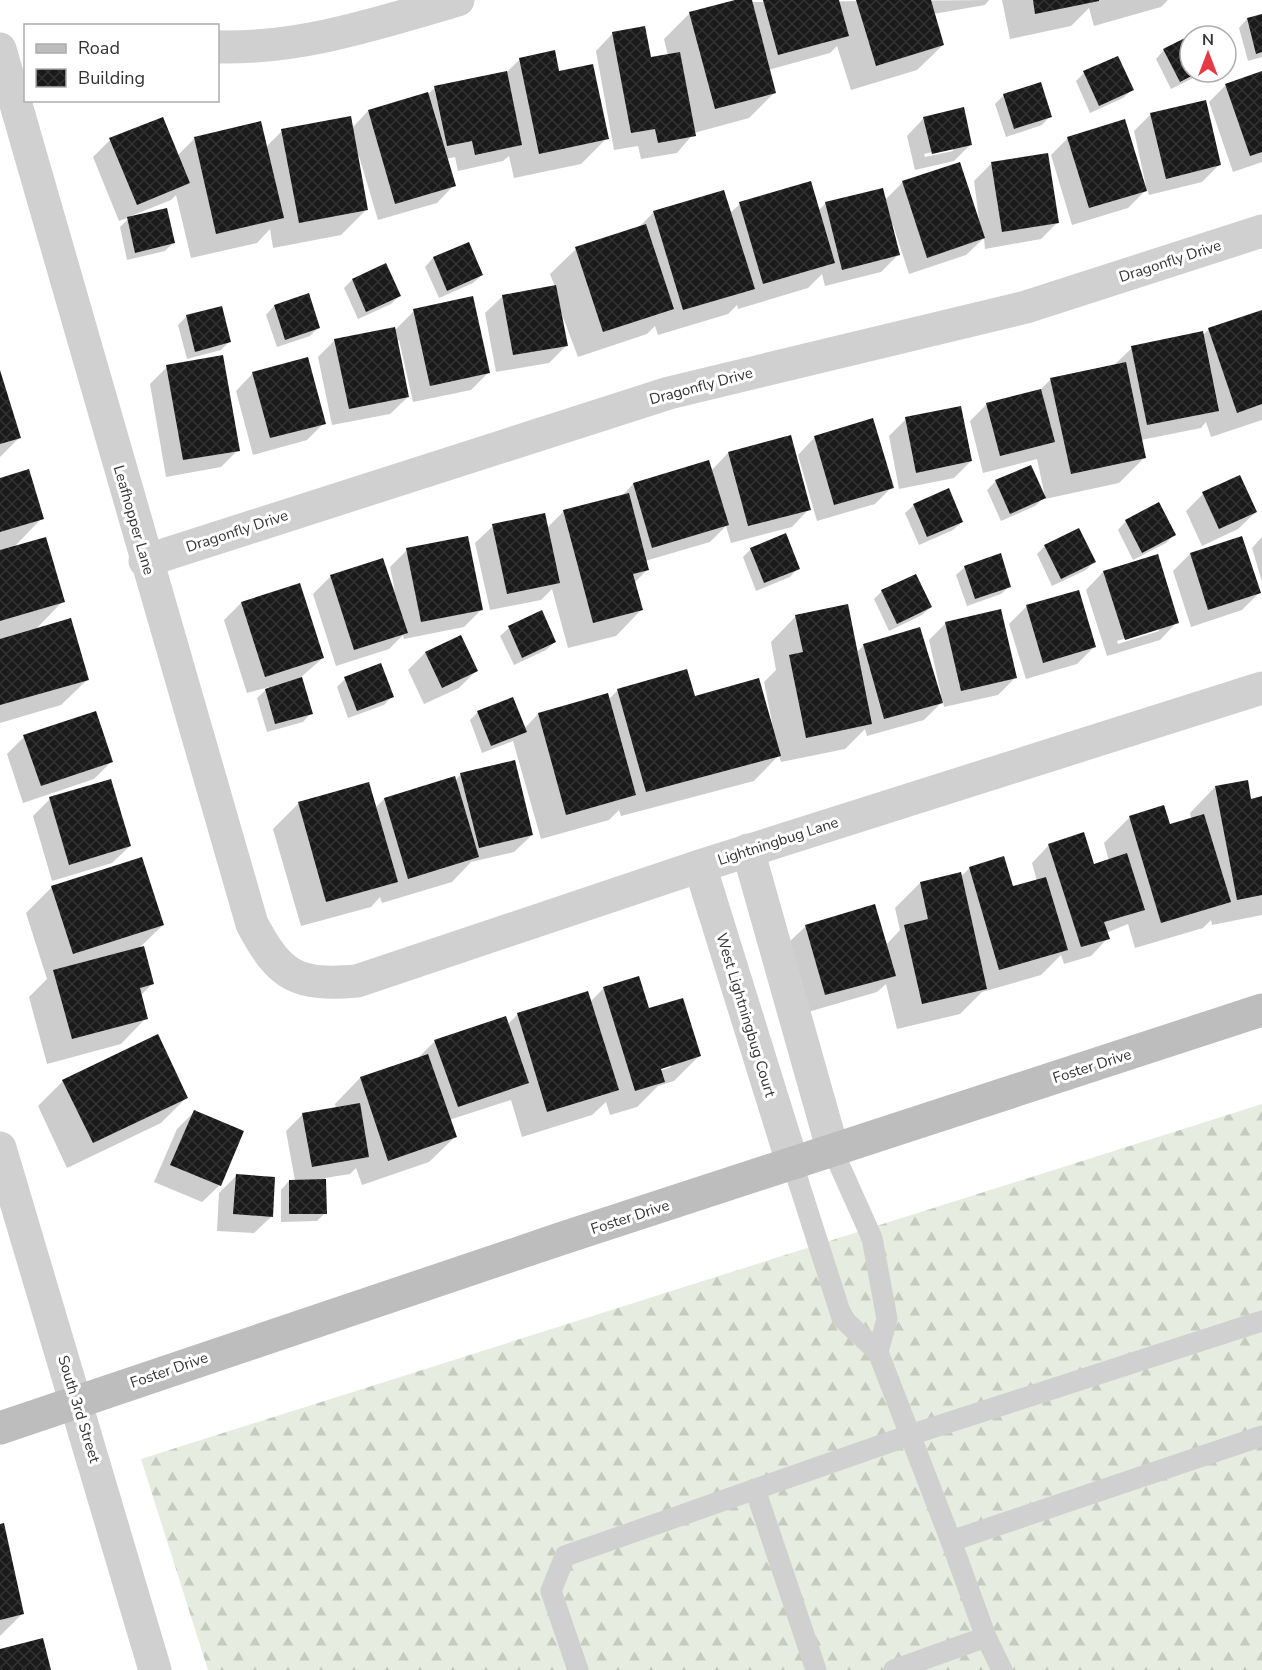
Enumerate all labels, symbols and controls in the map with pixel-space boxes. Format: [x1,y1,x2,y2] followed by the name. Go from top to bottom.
[24,24,219,102] legend
[1178,24,1238,84] north arrow
[1202,29,1214,51] text: N
[78,36,120,60] text: Road
[78,66,145,90] text: Building
[1116,235,1224,287] street label: Dragonfly Drive
[647,363,755,409] street label: Dragonfly Drive
[109,463,159,577] street label: Leafhopper Lane
[183,505,291,557] street label: Dragonfly Drive
[715,812,841,870] street label: Lightningbug Lane
[712,931,781,1100] street label: West Lightningbug Court
[1050,1044,1134,1088] street label: Foster Drive
[588,1195,672,1239] street label: Foster Drive
[127,1347,211,1393] street label: Foster Drive
[53,1353,105,1466] street label: South 3rd Street

